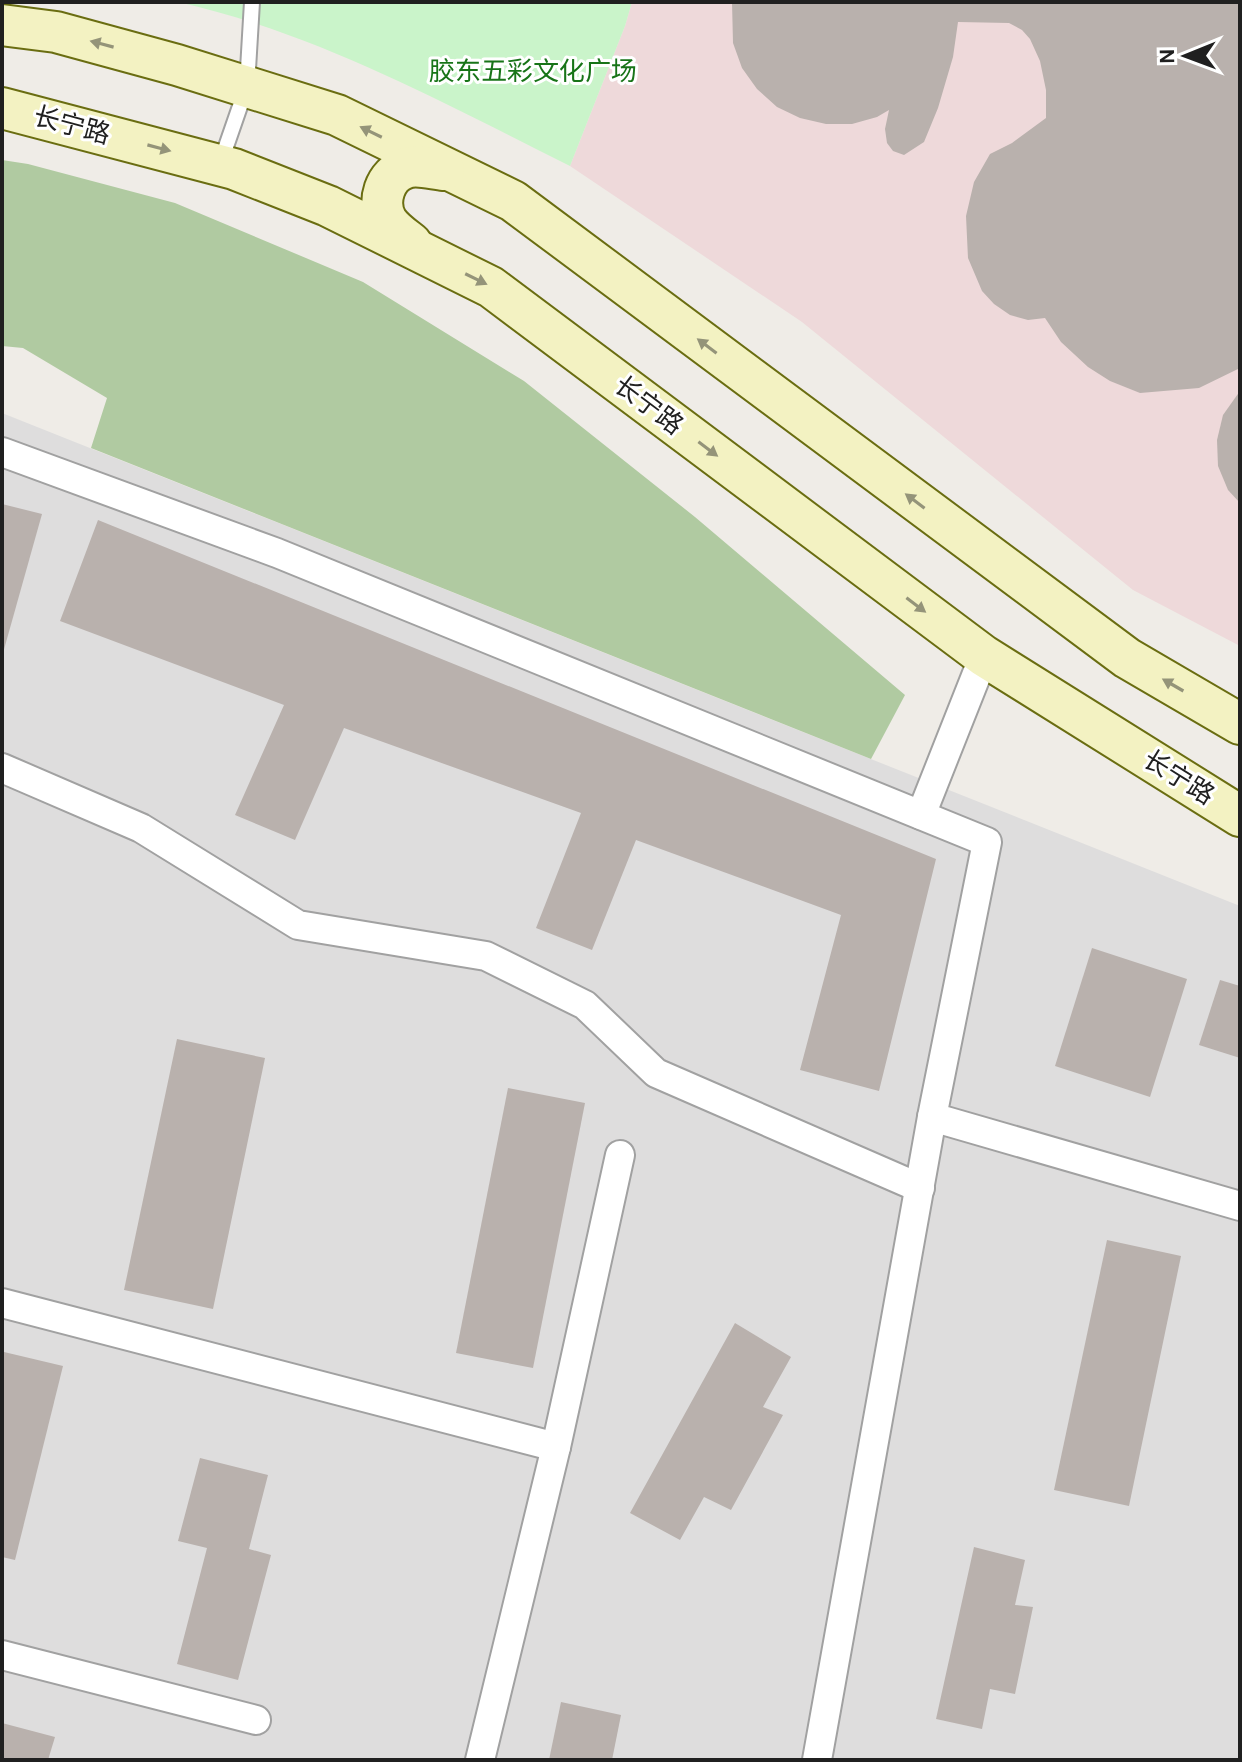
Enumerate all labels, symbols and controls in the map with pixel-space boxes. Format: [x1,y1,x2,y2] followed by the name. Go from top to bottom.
[1146,16,1226,96] north arrow
[89,38,114,50] one-way arrow
[1154,48,1180,64] text: N
[429,56,637,87] park label: 胶东五彩文化广场
[30,100,114,151] street label: 长宁路
[360,125,383,138] one-way arrow
[147,142,171,155] one-way arrow
[464,272,488,286] one-way arrow
[697,339,717,355] one-way arrow
[608,370,689,441] street label: 长宁路
[698,441,718,457] one-way arrow
[905,494,926,510] one-way arrow
[906,597,926,613] one-way arrow
[1161,678,1184,692] one-way arrow
[1137,744,1220,811] street label: 长宁路

